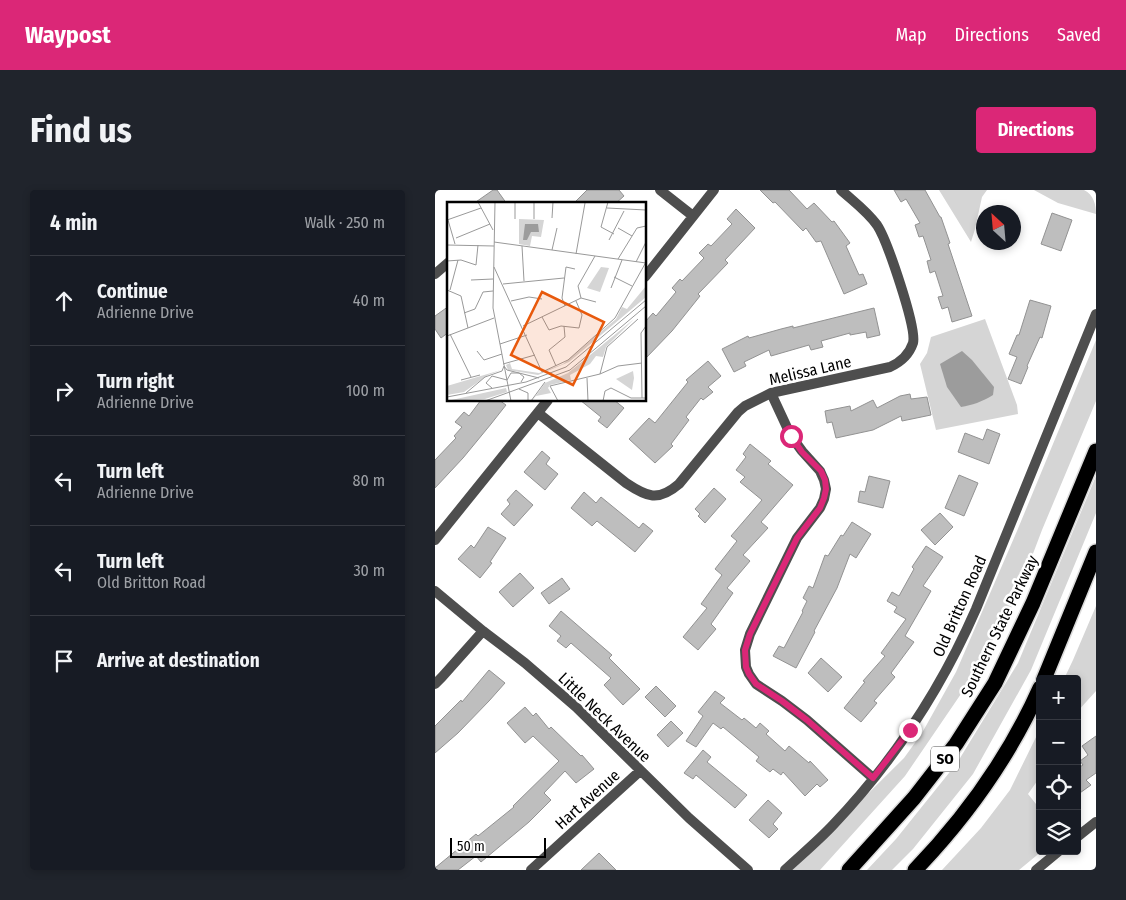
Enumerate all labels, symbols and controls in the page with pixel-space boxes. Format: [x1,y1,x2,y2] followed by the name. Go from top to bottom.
[25,21,111,49] text: Waypost
[895,24,927,46] text: Map
[955,24,1029,46] text: Directions
[1057,24,1101,46] text: Saved
[976,107,1096,153] button: Directions
[30,109,132,151] text: Find us
[447,202,646,401] inset map
[976,205,1021,250] north arrow
[50,210,98,236] text: 4 min
[304,213,385,232] text: Walk · 250 m
[97,280,168,303] text: Continue
[50,287,78,315] icon: ahead
[353,291,385,310] text: 40 m
[97,303,194,322] text: Adrienne Drive
[767,352,853,389] street label: Melissa Lane
[97,370,174,393] text: Turn right
[50,377,78,405] icon: right
[346,381,385,400] text: 100 m
[97,393,194,412] text: Adrienne Drive
[780,425,803,448] route start
[97,460,164,483] text: Turn left
[50,467,78,495] icon: left
[353,471,385,490] text: 80 m
[97,483,194,502] text: Adrienne Drive
[97,550,164,573] text: Turn left
[957,552,1042,700] street label: Southern State Parkway
[929,553,990,660] street label: Old Britton Road
[50,557,78,585] icon: left
[353,561,385,580] text: 30 m
[97,573,206,592] text: Old Britton Road
[50,647,78,675] icon: arrive
[97,649,260,672] text: Arrive at destination
[555,668,655,766] street label: Little Neck Avenue
[1036,675,1081,855] map controls
[1036,675,1081,720] button: +
[899,719,922,742] route end
[1036,720,1081,765] button: −
[931,746,959,772] road number: SO
[551,765,624,833] street label: Hart Avenue
[1036,765,1081,810] button: locate
[1036,810,1081,855] button: layers
[450,835,546,858] scale bar
[457,838,485,855] text: 50 m

